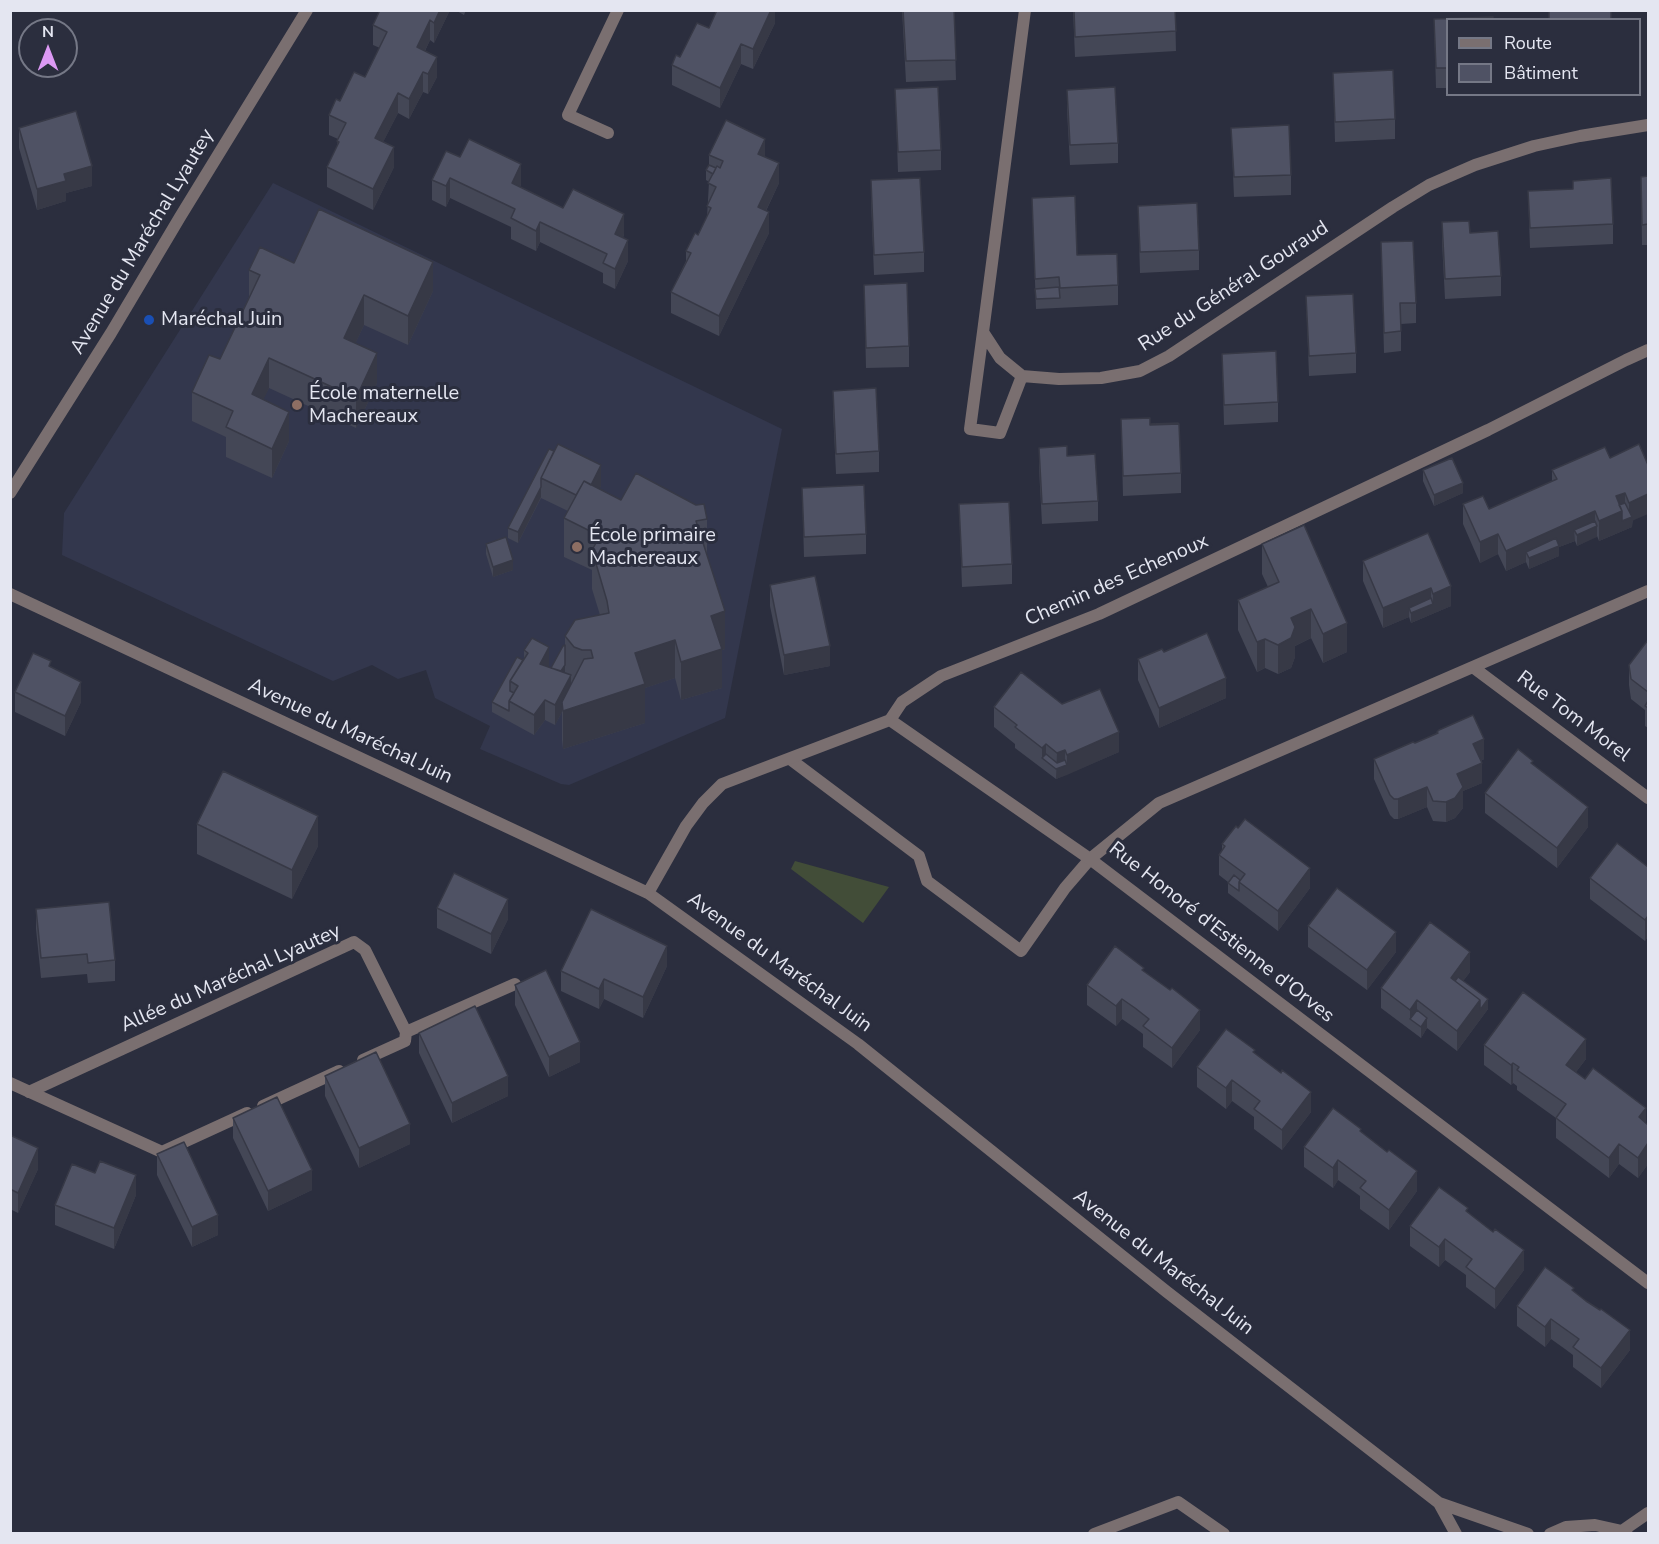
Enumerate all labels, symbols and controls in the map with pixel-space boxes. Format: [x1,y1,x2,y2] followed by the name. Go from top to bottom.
[18,18,78,78] north arrow
[1446,18,1641,96] legend
[42,21,54,43] text: N
[1504,31,1552,55] text: Route
[1504,61,1578,85] text: Bâtiment
[66,125,220,359] street label: Avenue du Maréchal Lyautey
[1135,217,1333,357] street label: Rue du Général Gouraud
[161,308,282,332] place label: Maréchal Juin
[142,313,156,327] marker: Maréchal Juin
[309,382,459,429] place label: École maternelle Machereaux
[290,398,304,412] marker: École maternelle Machereaux
[589,524,716,571] place label: École primaire Machereaux
[1022,530,1212,632] street label: Chemin des Echenoux
[570,540,584,554] marker: École primaire Machereaux
[1511,666,1635,768] street label: Rue Tom Morel
[244,674,456,790] street label: Avenue du Maréchal Juin
[1103,838,1339,1028] street label: Rue Honoré d'Estienne d'Orves
[682,888,876,1038] street label: Avenue du Maréchal Juin
[117,920,345,1038] street label: Allée du Maréchal Lyautey
[1068,1185,1258,1341] street label: Avenue du Maréchal Juin

